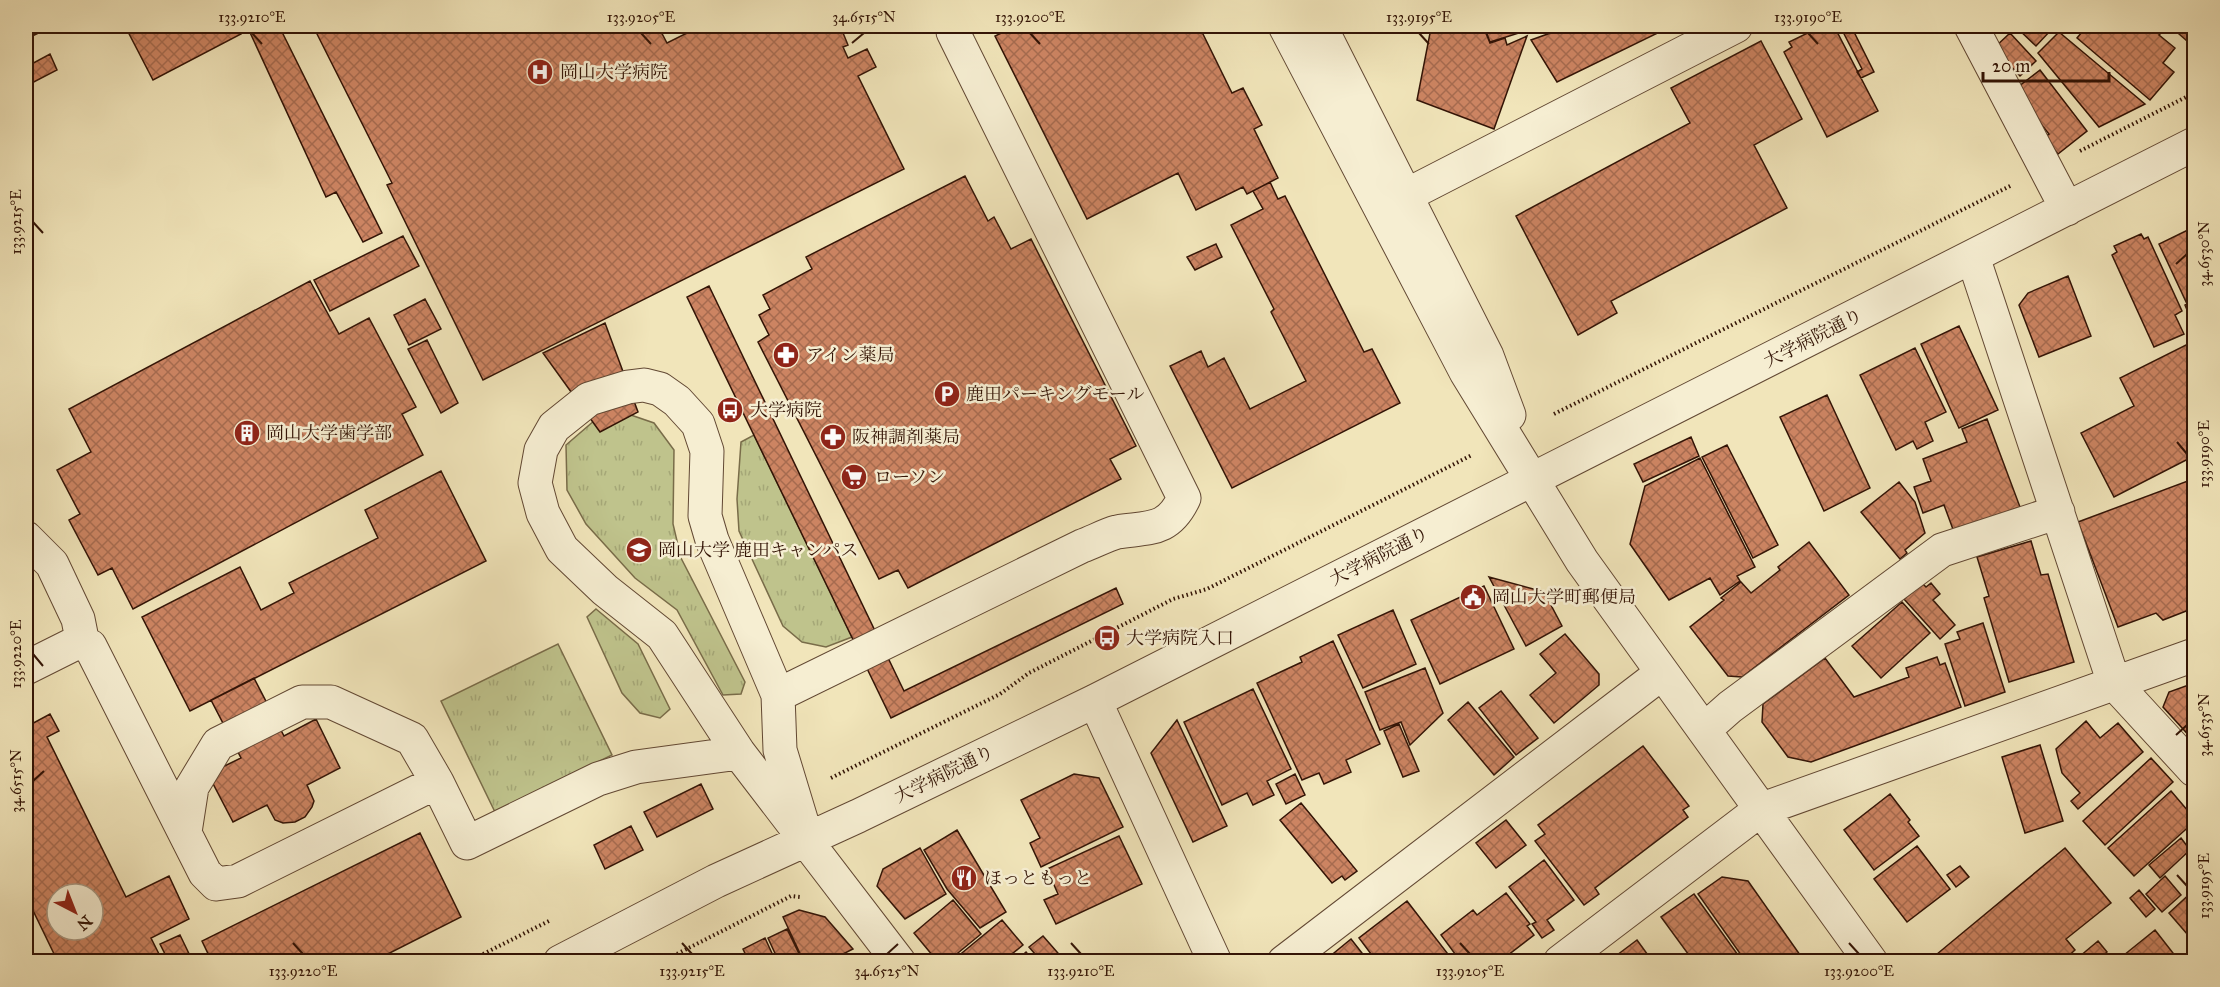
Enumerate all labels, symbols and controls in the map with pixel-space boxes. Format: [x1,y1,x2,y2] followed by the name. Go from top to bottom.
[218,8,286,26] text: 133.9210°E
[607,8,675,26] text: 133.9205°E
[832,8,896,26] text: 34.6515°N
[995,8,1065,26] text: 133.9200°E
[1386,8,1452,26] text: 133.9195°E
[1774,8,1842,26] text: 133.9190°E
[1983,45,2109,83] scale bar
[1992,55,2030,77] text: 20 m
[525,57,555,87] hospital icon: 岡山大学病院
[560,61,668,83] place label: 岡山大学病院
[7,189,25,255] text: 133.9215°E
[2195,221,2213,287] text: 34.6530°N
[1760,304,1866,372] street label: 大学病院通り
[771,340,801,370] pharmacy icon: アイン薬局
[806,344,894,366] place label: アイン薬局
[932,379,962,409] parking icon: 鹿田パーキングモール
[966,383,1144,405] place label: 鹿田パーキングモール
[715,395,745,425] bus stop icon: 大学病院
[750,399,822,421] place label: 大学病院
[232,418,262,448] building icon: 岡山大学歯学部
[2195,420,2213,488] text: 133.9190°E
[266,422,392,444] place label: 岡山大学歯学部
[818,422,848,452] pharmacy icon: 阪神調剤薬局
[852,426,960,448] place label: 阪神調剤薬局
[839,462,869,492] supermarket icon: ローソン
[874,466,945,488] place label: ローソン
[1326,522,1432,590] street label: 大学病院通り
[624,535,654,565] school or university icon: 岡山大学 鹿田キャンパス
[658,539,859,561] place label: 岡山大学 鹿田キャンパス
[1458,582,1488,612] public building icon: 岡山大学町郵便局
[1492,586,1636,608] place label: 岡山大学町郵便局
[7,619,25,688] text: 133.9220°E
[1092,623,1122,653] bus stop icon: 大学病院入口
[1126,627,1234,649] place label: 大学病院入口
[2195,693,2213,757] text: 34.6535°N
[891,740,997,808] street label: 大学病院通り
[7,749,25,813] text: 34.6515°N
[2195,853,2213,919] text: 133.9195°E
[949,863,979,893] restaurant icon: ほっともっと
[984,867,1092,889] place label: ほっともっと
[45,882,105,942] north arrow
[73,911,96,935] text: N
[269,962,338,980] text: 133.9220°E
[659,962,725,980] text: 133.9215°E
[855,962,920,980] text: 34.6525°N
[1047,962,1115,980] text: 133.9210°E
[1436,962,1504,980] text: 133.9205°E
[1824,962,1894,980] text: 133.9200°E

